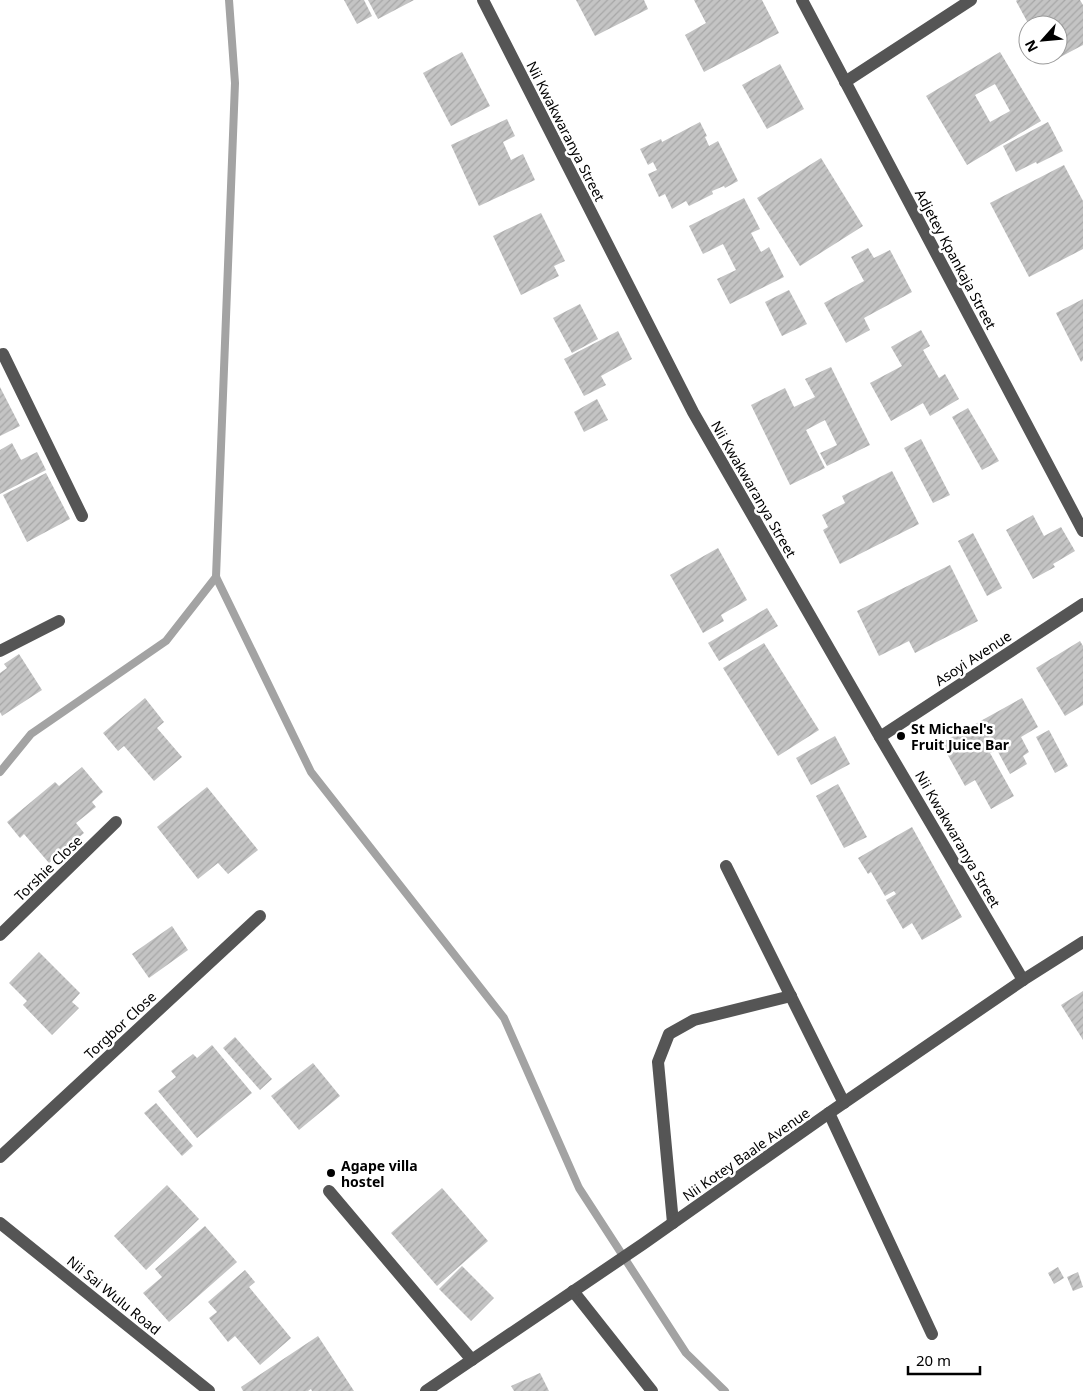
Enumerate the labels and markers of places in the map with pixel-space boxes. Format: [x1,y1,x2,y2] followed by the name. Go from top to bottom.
[911,719,1010,754] place label: St Michael's Fruit Juice Bar
[895,730,907,742] marker: St Michael's Fruit Juice Bar
[341,1156,418,1191] place label: Agape villa hostel
[325,1167,337,1179] marker: Agape villa hostel

